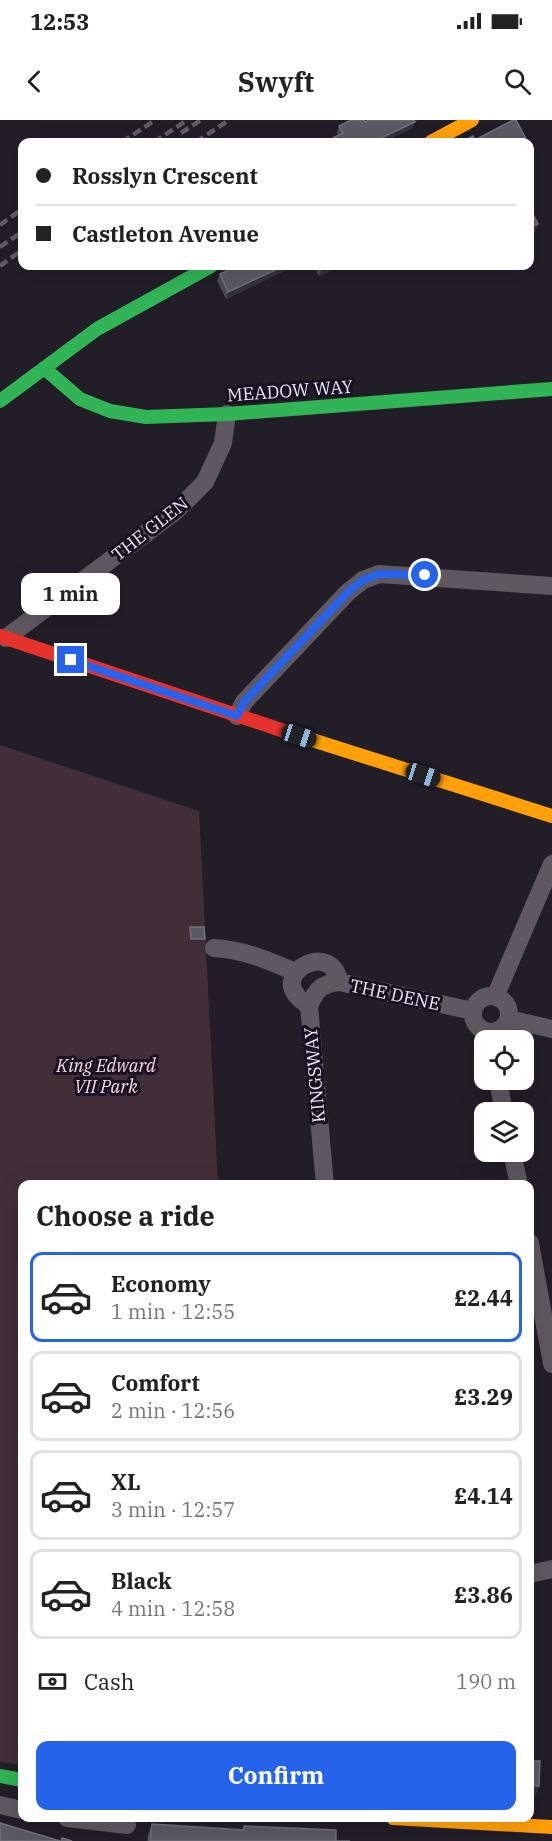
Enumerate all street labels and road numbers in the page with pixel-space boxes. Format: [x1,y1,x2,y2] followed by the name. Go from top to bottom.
[226,375,354,406] street label: MEADOW WAY
[107,492,193,566] street label: THE GLEN
[348,974,442,1015] street label: THE DENE
[299,1026,330,1124] street label: KINGSWAY

